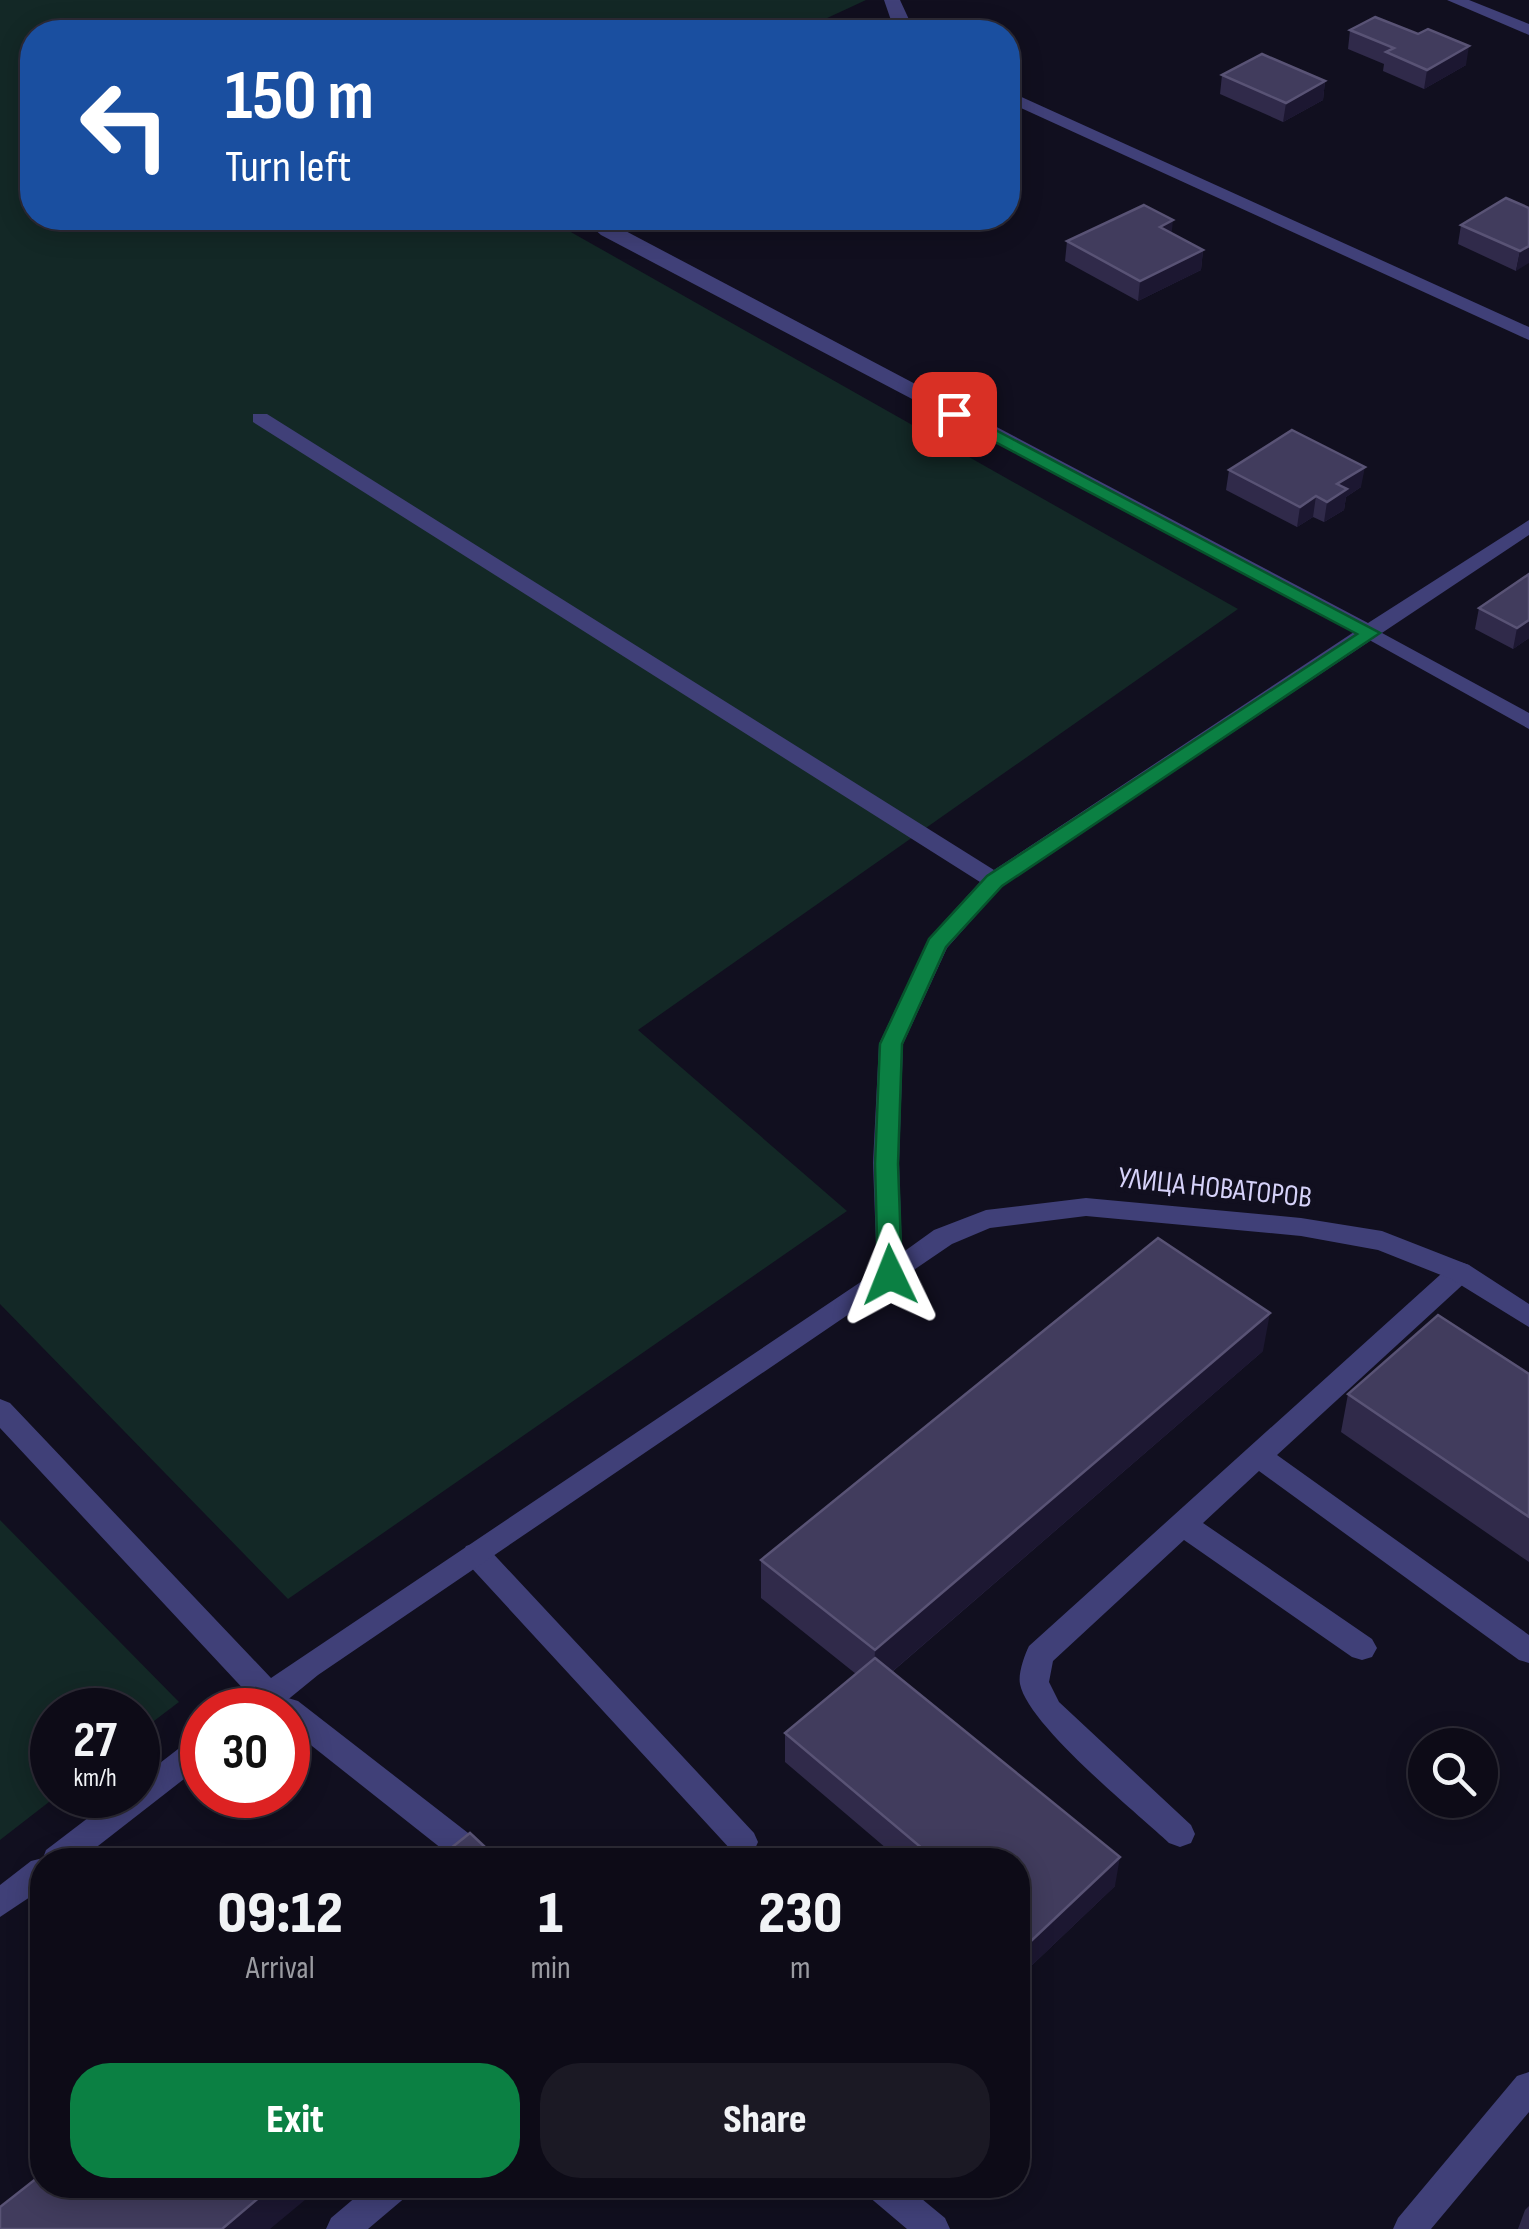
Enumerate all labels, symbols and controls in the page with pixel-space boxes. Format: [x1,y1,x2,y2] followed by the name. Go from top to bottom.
[225,55,374,139] text: 150 m
[60,60,190,190] icon: left
[225,140,351,195] text: Turn left
[912,372,997,457] pin
[927,387,982,442] icon: arrive
[1116,1160,1314,1216] street label: УЛИЦА НОВАТОРОВ
[838,1223,942,1327] position arrow
[180,1688,310,1818] speed limit sign: 30
[73,1711,117,1771] text: 27
[1408,1728,1498,1818] map controls
[1408,1728,1498,1818] button: search
[73,1763,117,1794] text: km/h
[218,1878,343,1950] text: 09:12
[538,1878,563,1950] text: 1
[758,1878,842,1950] text: 230
[246,1949,315,1988] text: Arrival
[530,1949,571,1988] text: min
[790,1949,811,1988] text: m
[70,2063,520,2178] button: Exit
[540,2063,990,2178] button: Share

